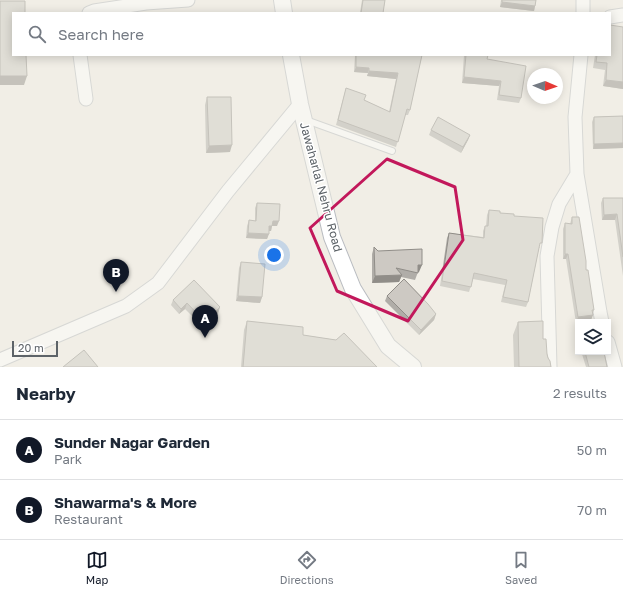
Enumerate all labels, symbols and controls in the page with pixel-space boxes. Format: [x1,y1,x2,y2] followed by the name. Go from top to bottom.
[12,12,611,56] search box
[26,23,48,45] icon: search
[58,25,144,43] text: Search here
[527,68,563,104] north arrow
[297,120,346,253] street label: Jawaharlal Nehru Road
[264,245,284,265] your location
[103,259,129,292] pin: B
[192,305,218,338] pin: A
[575,319,611,355] map controls
[575,319,611,355] button: layers
[12,339,58,358] scale bar
[18,341,44,354] text: 20 m
[16,383,76,404] text: Nearby
[553,385,607,401] text: 2 results
[54,433,210,451] text: Sunder Nagar Garden
[24,442,34,458] text: A
[577,442,607,458] text: 50 m
[54,451,82,467] text: Park
[54,493,197,511] text: Shawarma's & More
[24,502,34,518] text: B
[577,502,607,518] text: 70 m
[54,511,123,527] text: Restaurant
[86,549,108,586] tab: Map
[280,549,334,586] tab: Directions
[505,549,537,586] tab: Saved

